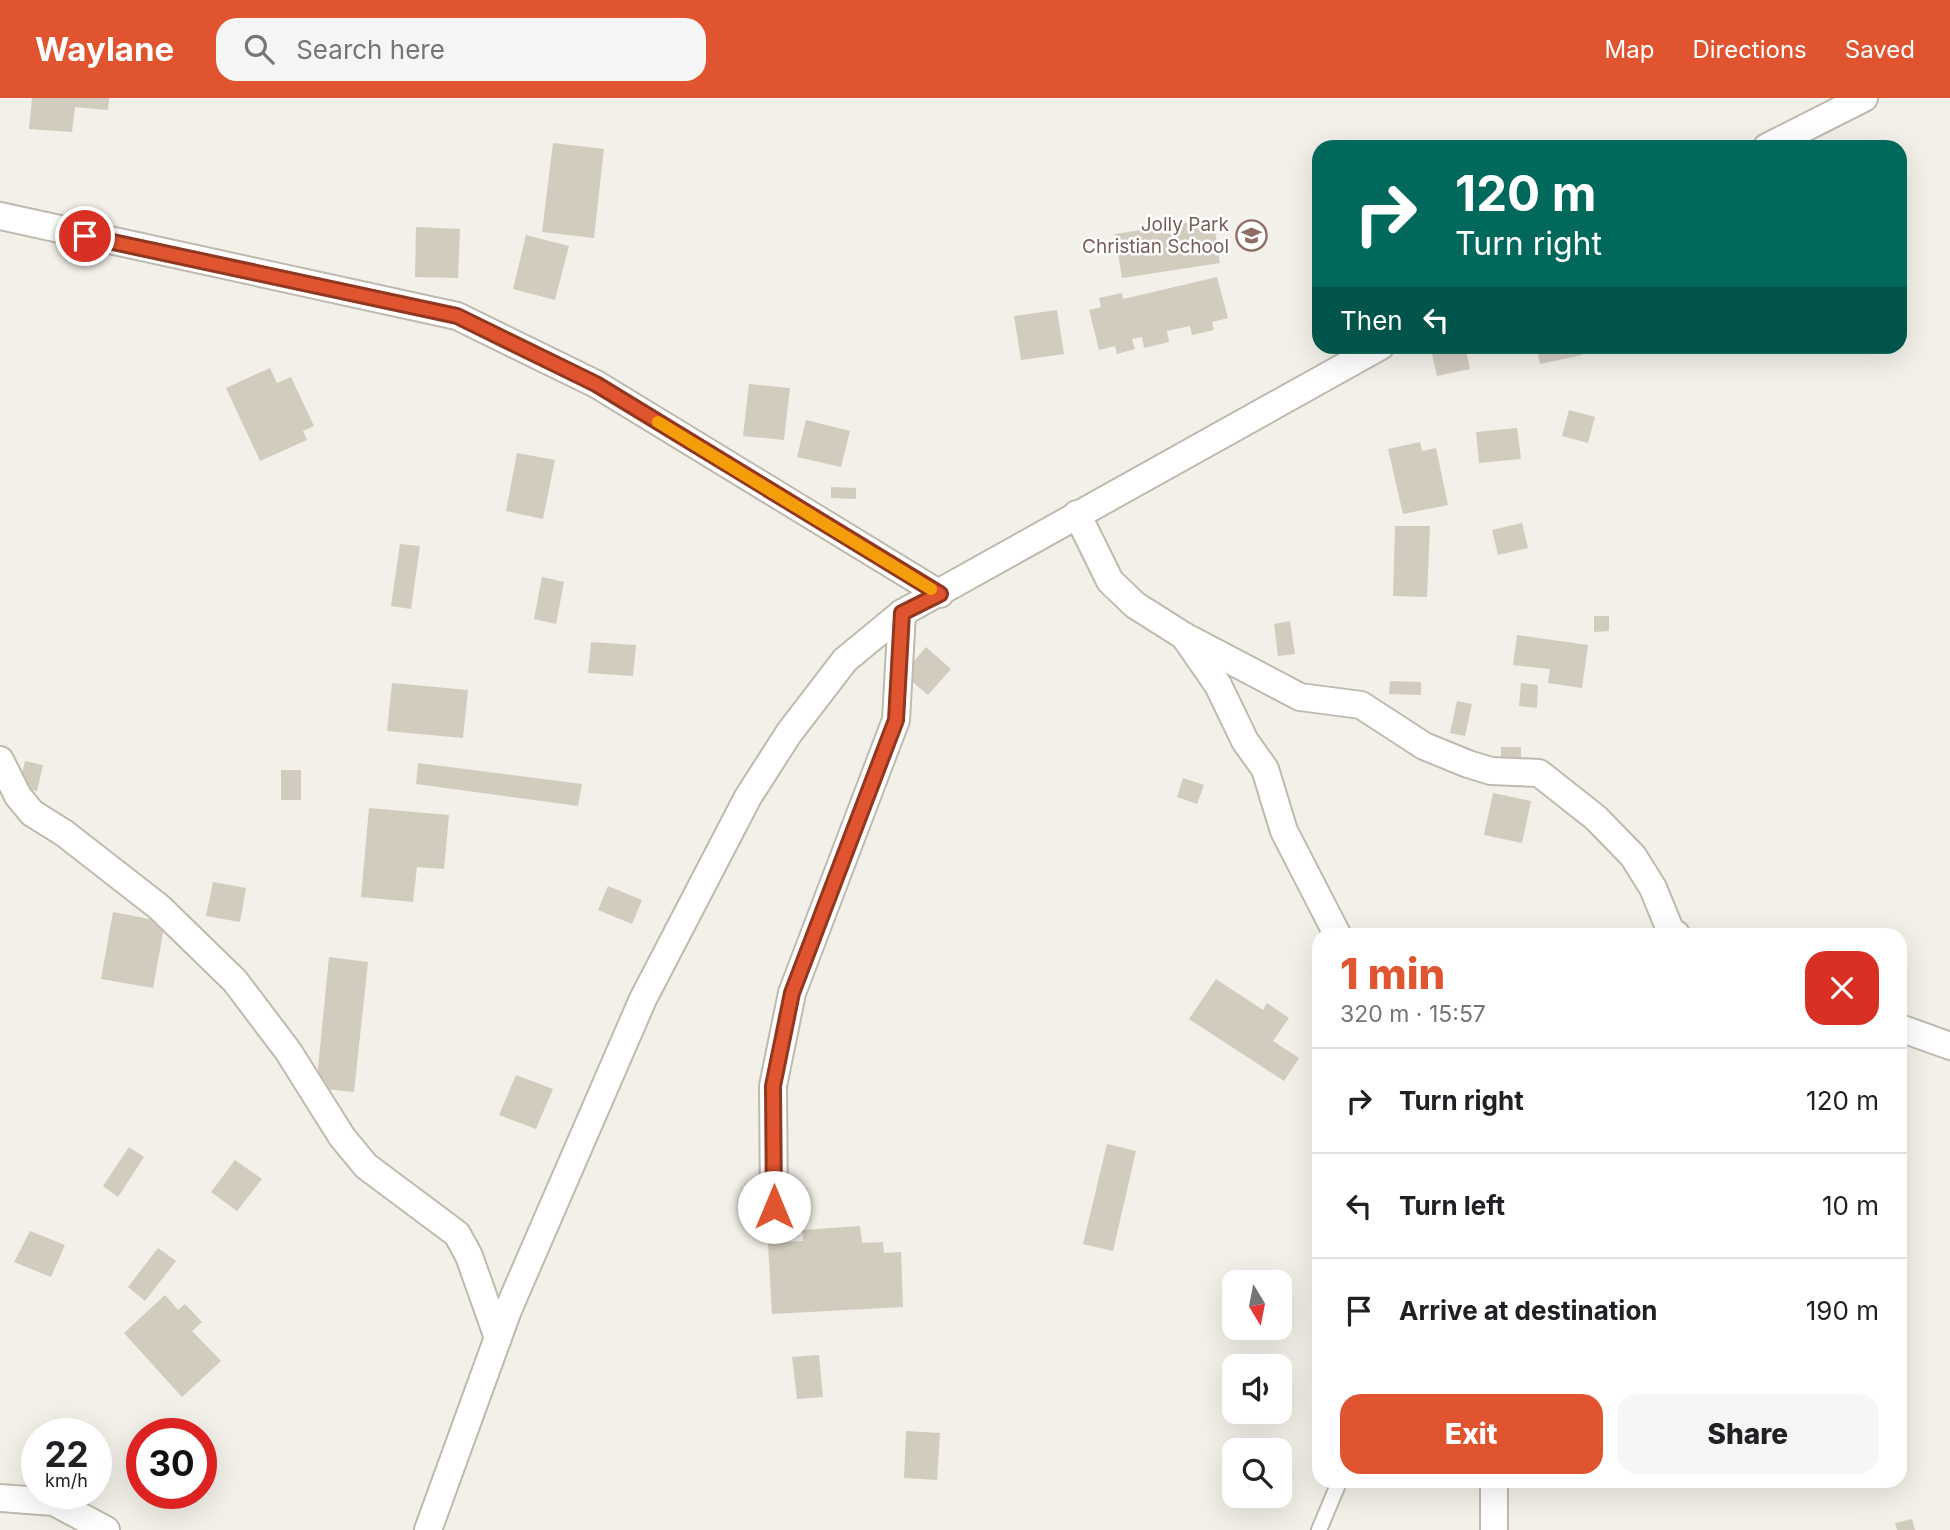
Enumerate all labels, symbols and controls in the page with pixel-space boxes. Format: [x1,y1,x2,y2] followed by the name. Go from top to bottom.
[216,18,706,81] search box
[35,29,174,69] text: Waylane
[240,30,278,68] icon: search
[296,34,445,65] text: Search here
[1605,35,1654,64] text: Map
[1692,35,1807,64] text: Directions
[1845,35,1915,64] text: Saved
[1455,164,1596,223] text: 120 m
[1340,168,1431,259] icon: right
[55,206,115,266] pin
[1082,213,1230,258] place label: Jolly Park Christian School
[66,217,104,255] icon: arrive
[1235,218,1269,252] school or university icon: Jolly Park Christian School
[1455,224,1602,263] text: Turn right
[1417,301,1455,339] icon: left
[1340,305,1403,336] text: Then
[1340,948,1445,999] text: 1 min
[1805,951,1879,1025] button: close
[1340,1000,1486,1028] text: 320 m · 15:57
[1340,1082,1378,1120] icon: right
[1399,1085,1524,1116] text: Turn right
[1806,1085,1879,1116] text: 120 m
[737,1170,811,1244] position arrow
[1340,1187,1378,1225] icon: left
[1399,1190,1505,1221] text: Turn left
[1822,1190,1879,1221] text: 10 m
[1222,1270,1292,1340] north arrow
[1222,1270,1292,1508] map controls
[1340,1292,1378,1330] icon: arrive
[1399,1295,1658,1326] text: Arrive at destination
[1806,1295,1879,1326] text: 190 m
[1222,1354,1292,1424] button: sound
[1340,1394,1603,1474] button: Exit
[1617,1394,1879,1474] button: Share
[126,1418,217,1509] speed limit sign: 30
[44,1433,89,1475] text: 22
[1222,1438,1292,1508] button: search
[45,1470,88,1491] text: km/h

